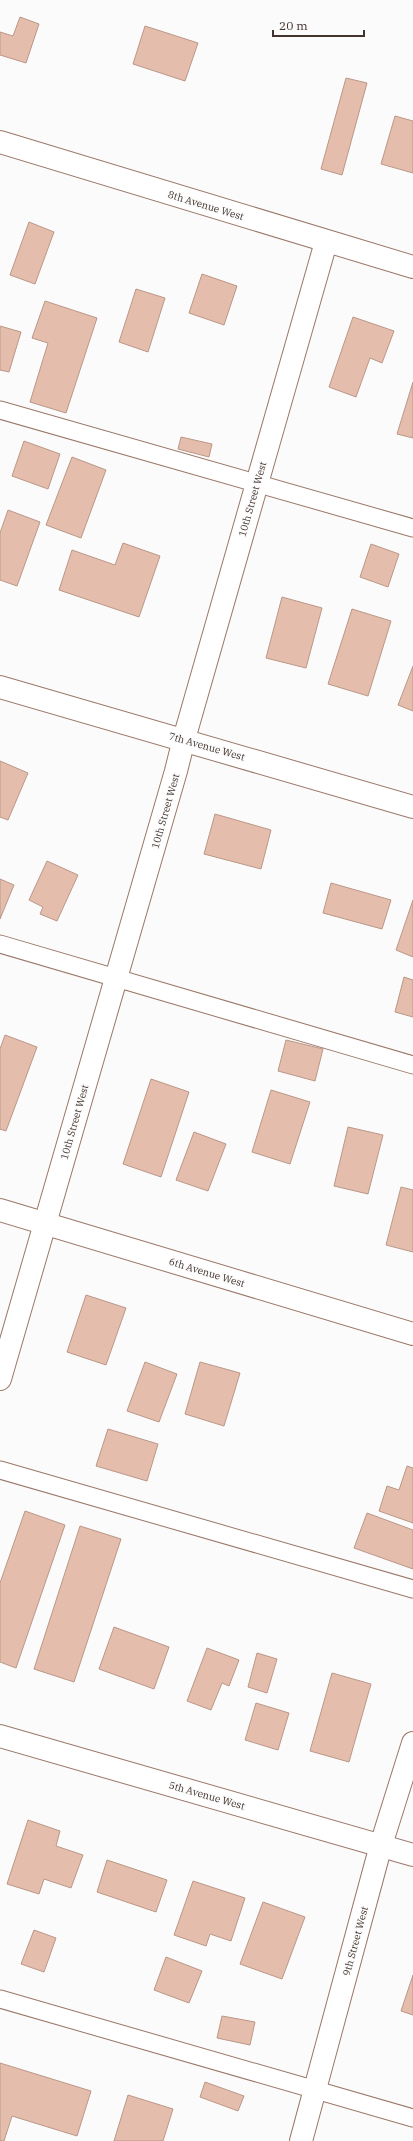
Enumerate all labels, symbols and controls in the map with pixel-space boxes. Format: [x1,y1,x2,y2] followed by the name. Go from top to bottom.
[273,12,364,38] scale bar
[279,18,308,33] text: 20 m
[166,188,246,223] street label: 8th Avenue West
[236,460,270,538] street label: 10th Street West
[167,729,247,764] street label: 7th Avenue West
[149,772,183,850] street label: 10th Street West
[58,1083,92,1161] street label: 10th Street West
[167,1255,247,1290] street label: 6th Avenue West
[167,1778,247,1813] street label: 5th Avenue West
[340,1904,371,1977] street label: 9th Street West

